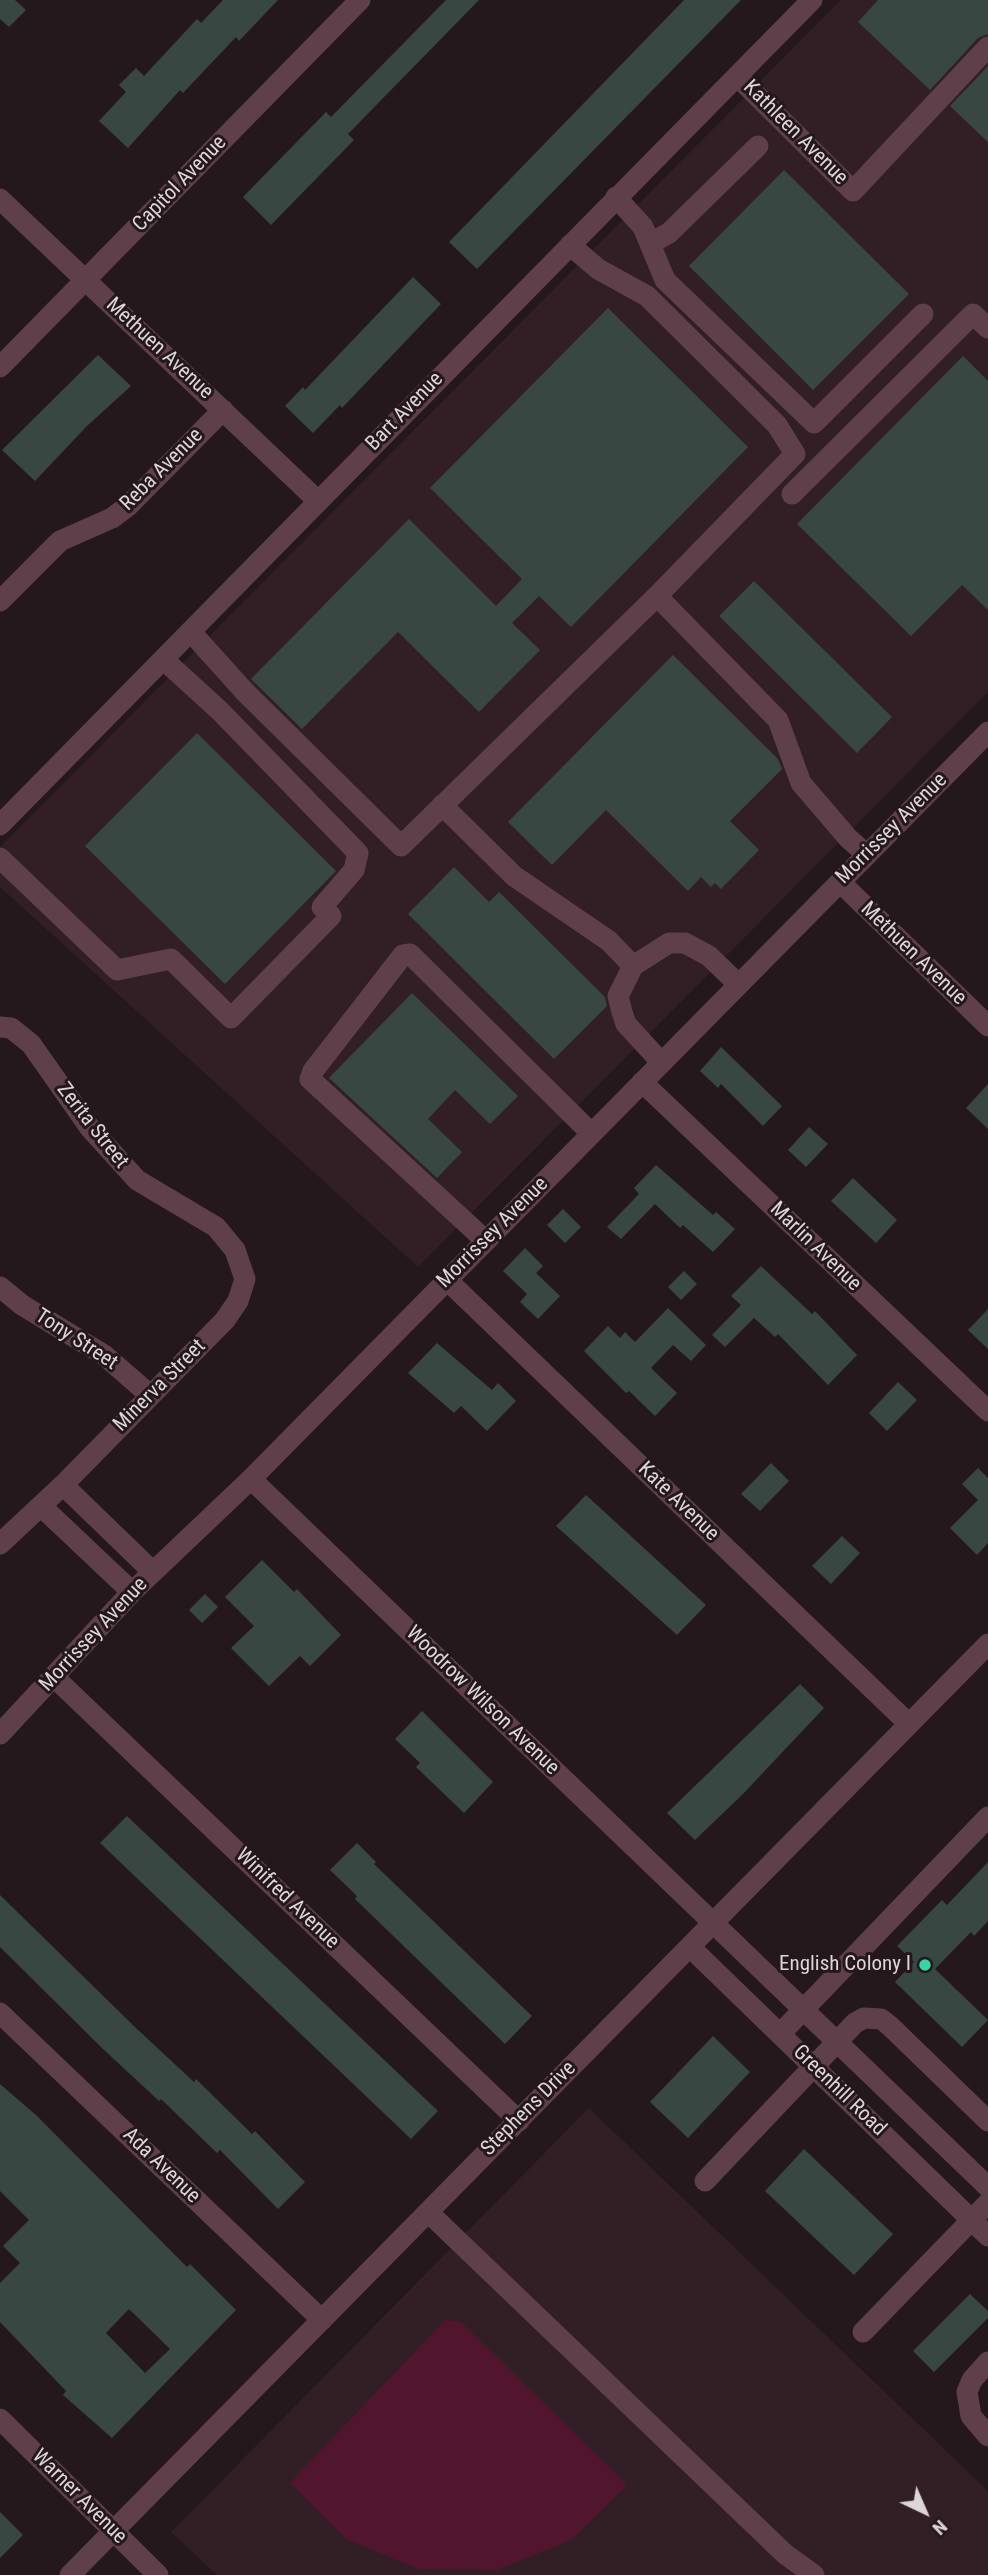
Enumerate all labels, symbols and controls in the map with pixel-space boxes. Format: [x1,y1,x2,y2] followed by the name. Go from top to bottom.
[737,75,853,191] street label: Kathleen Avenue
[128,131,232,237] street label: Capitol Avenue
[100,293,218,405] street label: Methuen Avenue
[361,367,449,457] street label: Bart Avenue
[115,423,209,517] street label: Reba Avenue
[831,768,953,890] street label: Morrissey Avenue
[855,897,971,1011] street label: Methuen Avenue
[51,1078,133,1174] street label: Zerita Street
[432,1172,554,1294] street label: Morrissey Avenue
[764,1197,866,1297] street label: Marlin Avenue
[30,1304,122,1376] street label: Tony Street
[109,1335,211,1437] street label: Minerva Street
[632,1457,724,1547] street label: Kate Avenue
[35,1573,153,1697] street label: Morrissey Avenue
[400,1621,564,1781] street label: Woodrow Wilson Avenue
[230,1843,344,1955] street label: Winifred Avenue
[779,1952,911,1978] place label: English Colony I
[917,1957,933,1973] marker: English Colony I
[787,2040,891,2142] street label: Greenhill Road
[476,2056,582,2162] street label: Stephens Drive
[117,2123,205,2209] street label: Ada Avenue
[26,2444,132,2550] street label: Warner Avenue
[890,2477,960,2547] north arrow
[928,2515,952,2540] text: N

